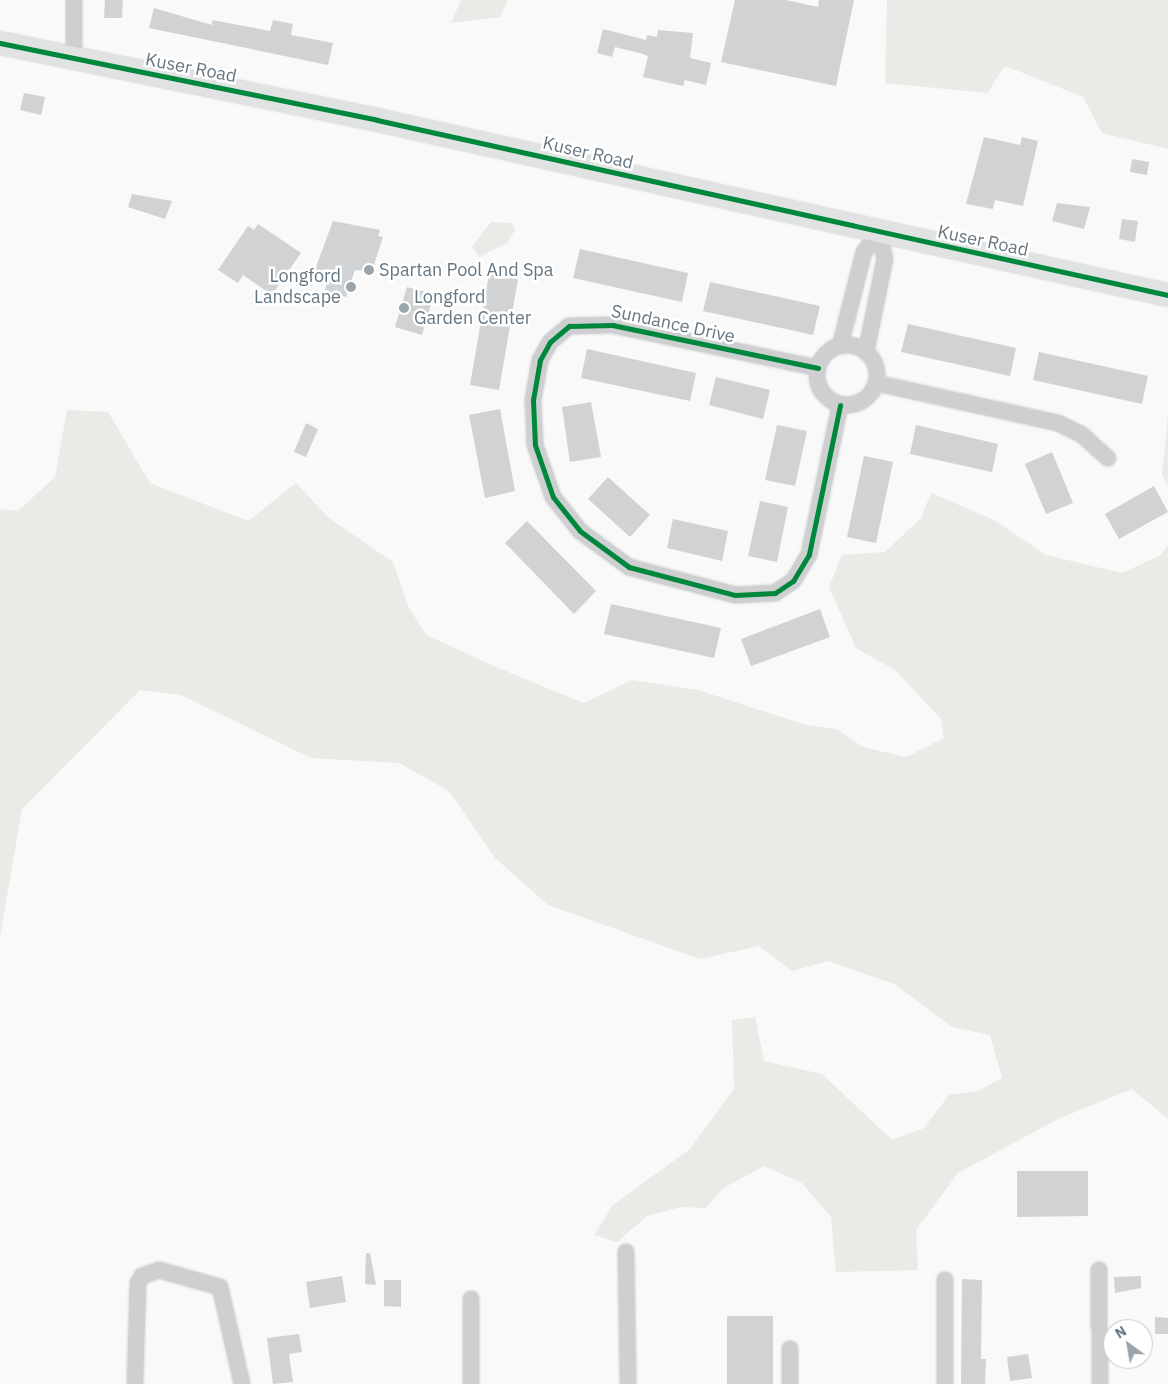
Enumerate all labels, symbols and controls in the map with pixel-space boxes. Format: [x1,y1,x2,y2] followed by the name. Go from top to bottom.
[144,49,238,87] street label: Kuser Road
[541,132,635,174] street label: Kuser Road
[936,221,1030,261] street label: Kuser Road
[379,259,553,281] place label: Spartan Pool And Spa
[363,264,375,276] marker: Spartan Pool And Spa
[254,266,341,308] place label: Longford Landscape
[345,281,357,293] marker: Longford Landscape
[414,287,531,330] place label: Longford Garden Center
[609,300,737,348] street label: Sundance Drive
[398,302,410,314] marker: Longford Garden Center
[1103,1319,1153,1369] north arrow
[1112,1322,1130,1342] text: N

